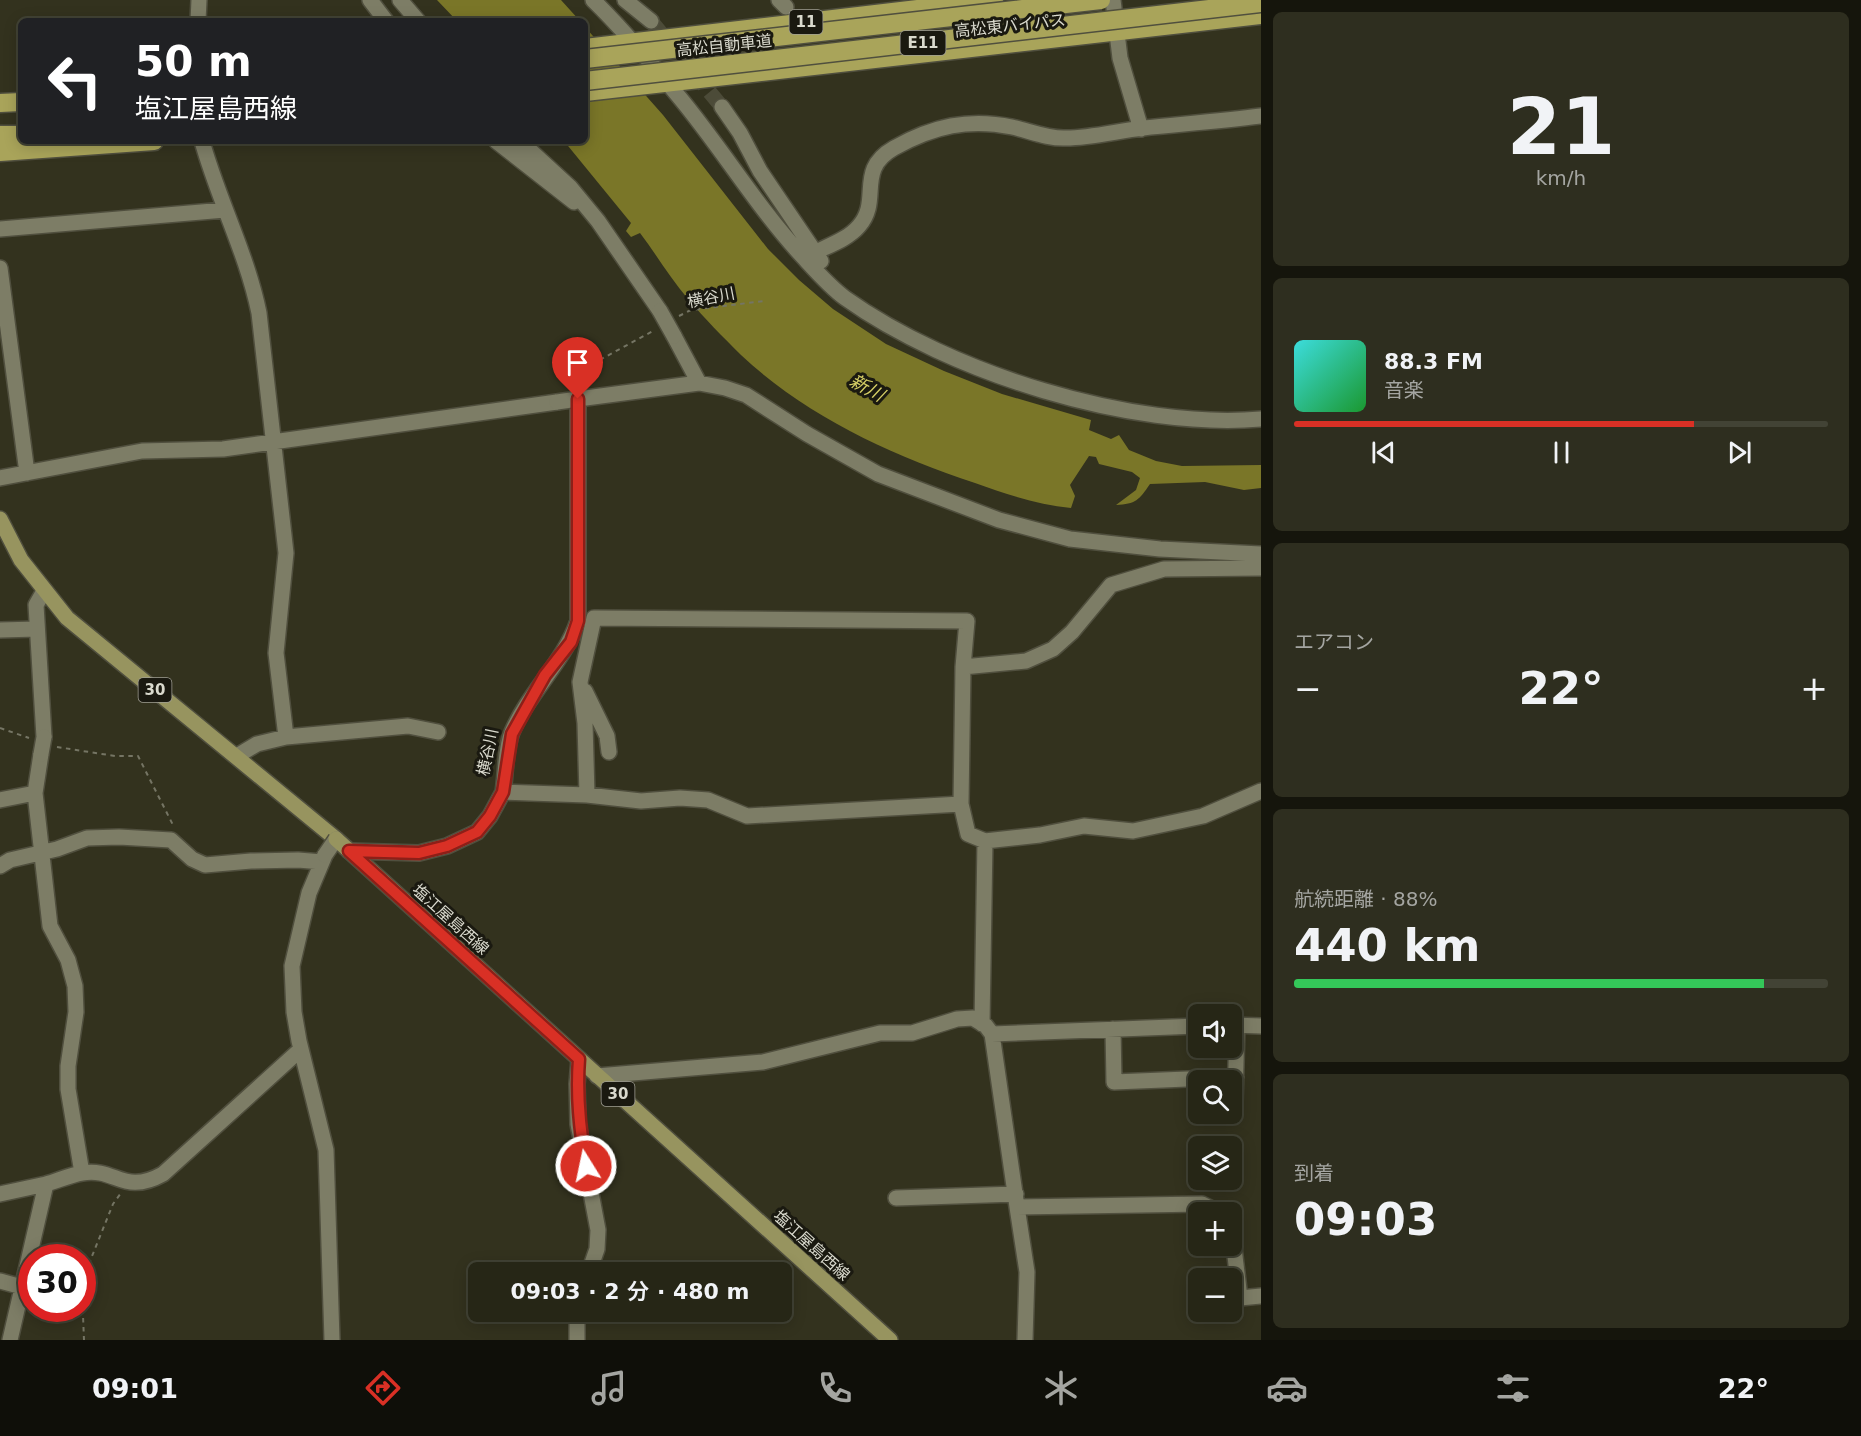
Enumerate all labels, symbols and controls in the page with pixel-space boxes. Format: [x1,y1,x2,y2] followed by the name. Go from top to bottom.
[790,10,822,34] road number: 11
[954,10,1067,41] street label: 高松東バイパス
[675,31,773,60] street label: 高松自動車道
[900,31,946,55] road number: E11
[135,37,252,86] text: 50 m
[36,42,114,120] icon: left
[1507,82,1615,172] text: 21
[135,93,297,124] text: 塩江屋島西線
[1536,166,1586,190] text: km/h
[686,284,736,311] street label: 横谷川
[552,337,603,399] pin
[561,346,594,379] icon: arrive
[1384,349,1483,374] text: 88.3 FM
[846,370,890,406] water label: 新川
[1384,378,1424,402] text: 音楽
[1367,436,1400,469] icon: previous
[1545,436,1578,469] icon: pause
[1723,436,1756,469] icon: next
[1294,630,1374,654] text: エアコン
[1518,662,1604,715] text: 22°
[1294,669,1322,708] text: −
[1800,669,1828,708] text: +
[138,678,172,702] road number: 30
[473,727,502,778] street label: 横谷川
[409,880,493,959] street label: 塩江屋島西線
[1294,887,1438,911] text: 航続距離 · 88%
[1294,919,1480,972] text: 440 km
[1188,1004,1242,1322] map controls
[1188,1004,1242,1058] button: sound
[1188,1070,1242,1124] button: search
[602,1082,634,1106] road number: 30
[554,1134,618,1198] position arrow
[1188,1136,1242,1190] button: layers
[1294,1161,1334,1185] text: 到着
[1294,1193,1437,1246] text: 09:03
[1188,1202,1242,1256] button: +
[770,1206,854,1285] street label: 塩江屋島西線
[18,1244,96,1322] speed limit sign: 30
[1188,1268,1242,1322] button: −
[511,1279,749,1304] text: 09:03 · 2 分 · 480 m
[362,1367,404,1409] icon: directions
[588,1367,630,1409] icon: music
[814,1367,856,1409] icon: phone
[1040,1367,1082,1409] icon: climate
[1266,1367,1308,1409] icon: car
[1492,1367,1534,1409] icon: filters
[92,1373,178,1404] text: 09:01
[1718,1373,1769,1404] text: 22°

